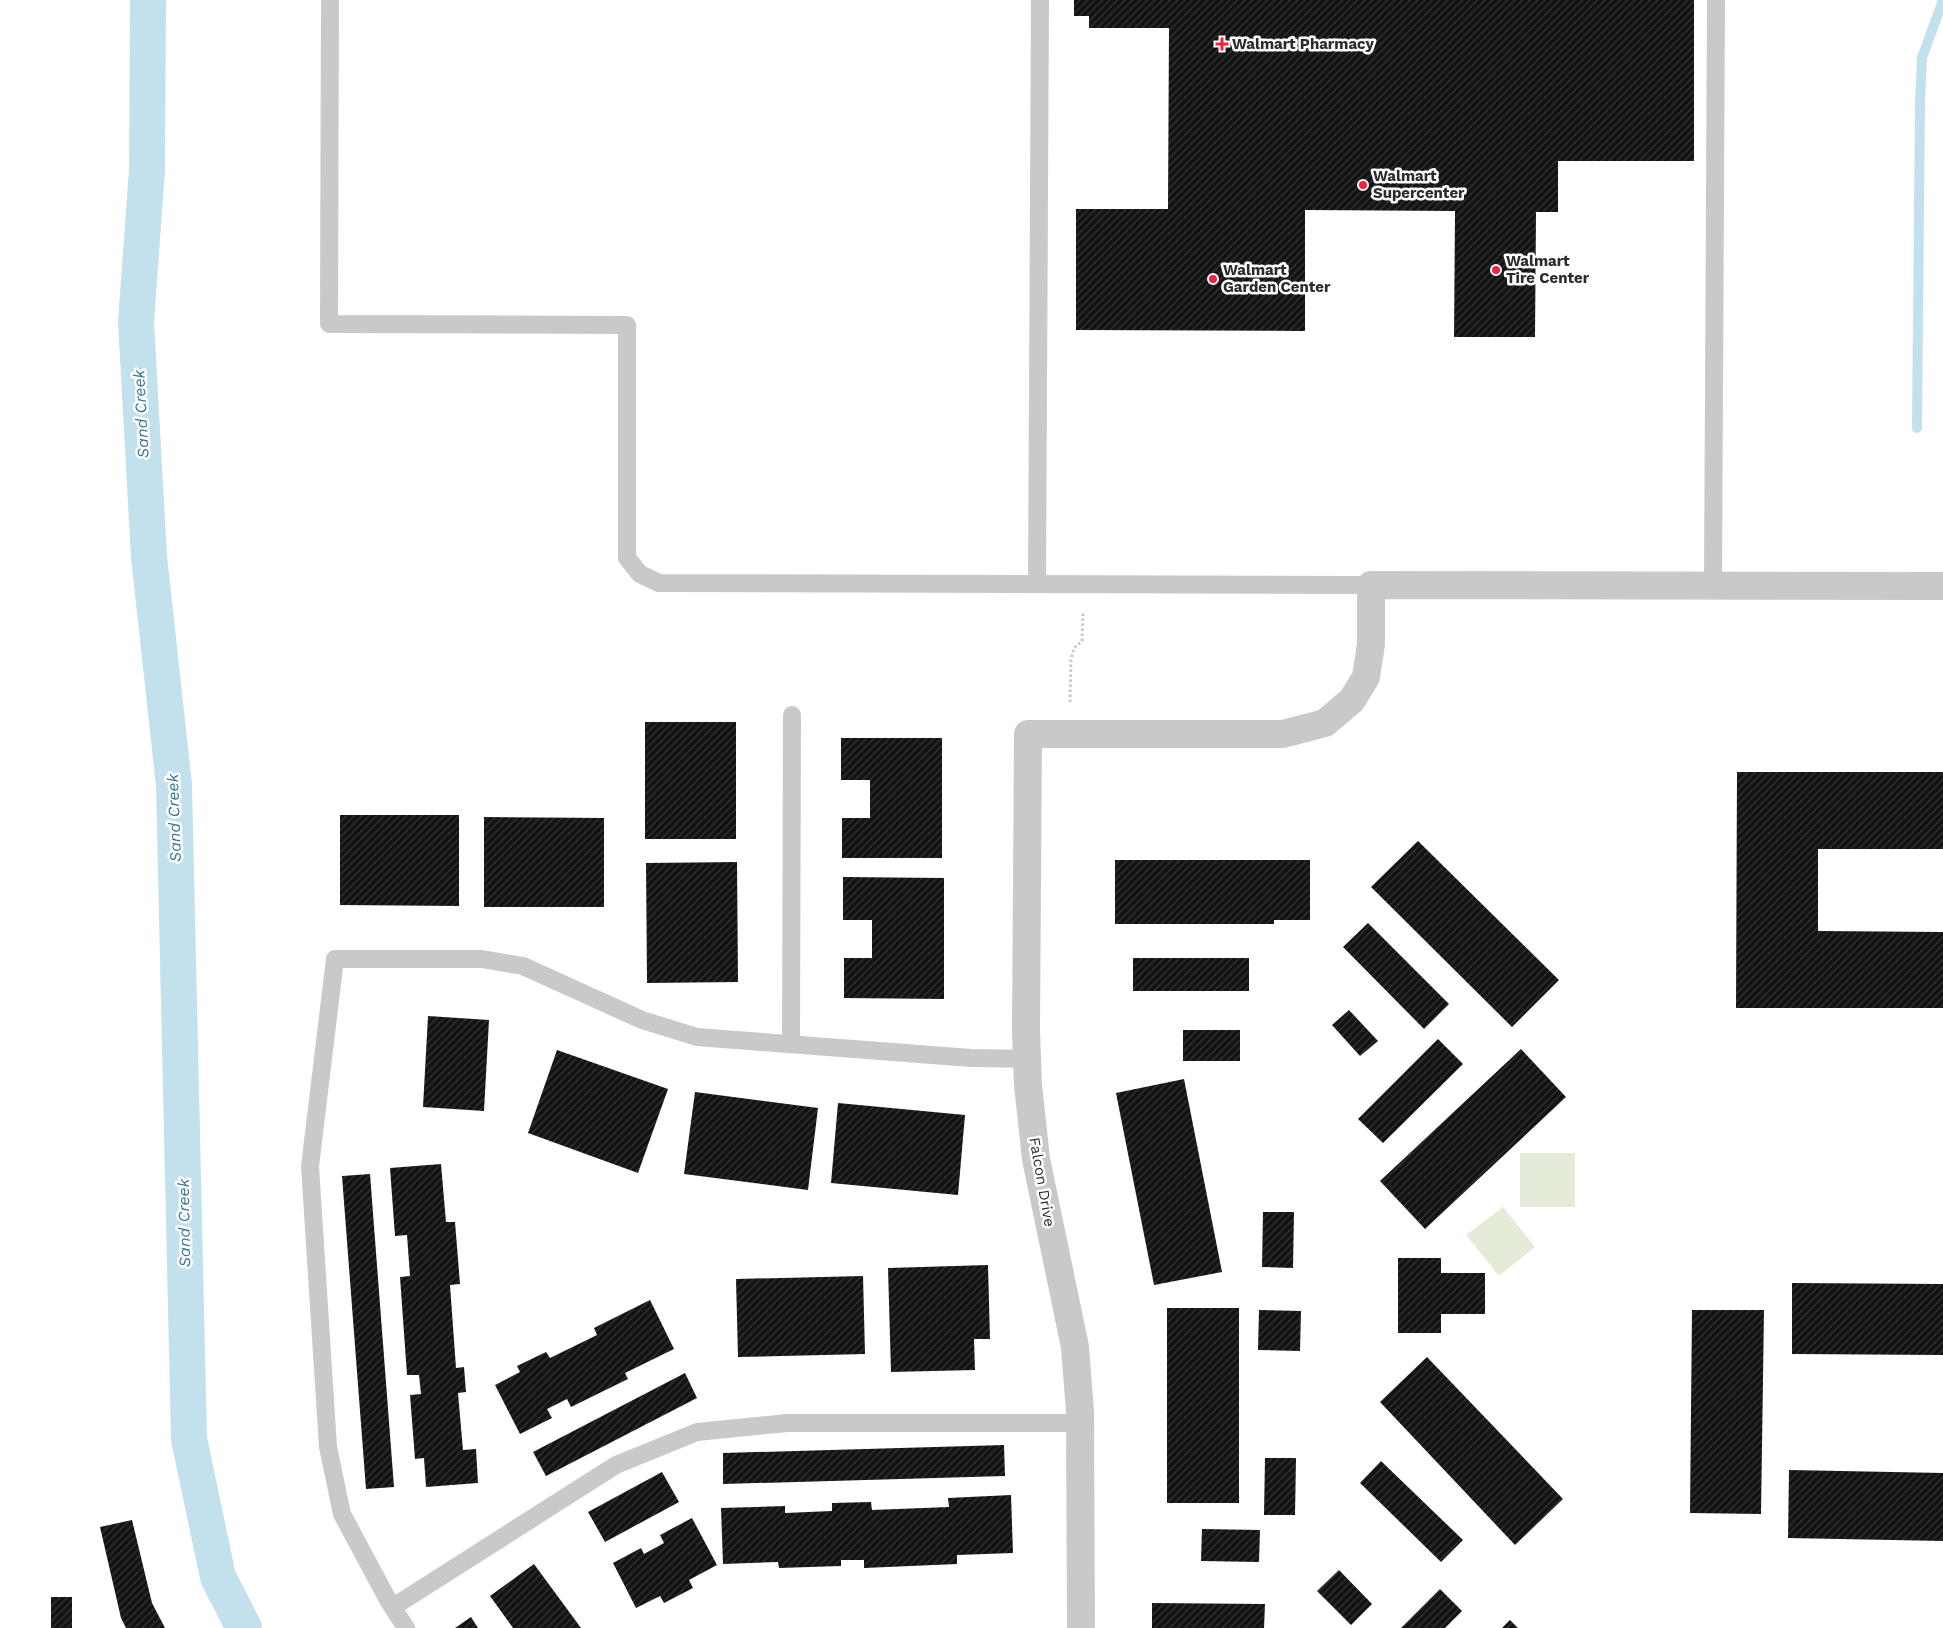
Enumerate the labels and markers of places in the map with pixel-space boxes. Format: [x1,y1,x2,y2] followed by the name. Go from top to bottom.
[1232,35,1374,53] place label: Walmart Pharmacy
[1216,38,1228,50] marker: Walmart Pharmacy
[1373,167,1465,202] place label: Walmart Supercenter
[1357,179,1369,191] marker: Walmart Supercenter
[1506,252,1590,287] place label: Walmart Tire Center
[1223,261,1331,296] place label: Walmart Garden Center
[1490,264,1502,276] marker: Walmart Tire Center
[1207,273,1219,285] marker: Walmart Garden Center

